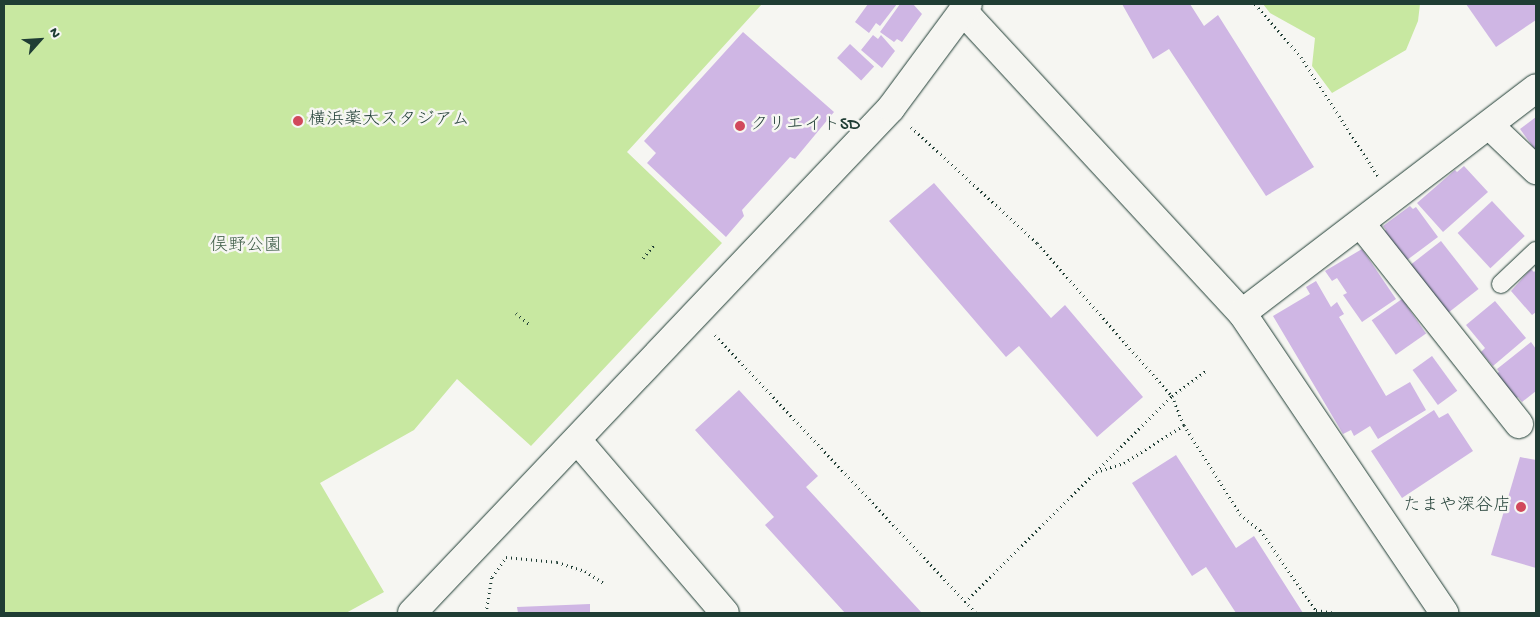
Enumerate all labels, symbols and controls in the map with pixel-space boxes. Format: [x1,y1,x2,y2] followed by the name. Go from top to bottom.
[15,15,65,65] north arrow
[44,25,64,41] text: N
[308,110,470,132] place label: 横浜薬大スタジアム
[292,115,304,127] marker: 横浜薬大スタジアム
[750,115,860,137] place label: クリエイトSD
[734,120,746,132] marker: クリエイトSD
[210,236,282,258] park label: 俣野公園
[1403,496,1511,518] place label: たまや深谷店
[1515,501,1527,513] marker: たまや深谷店

